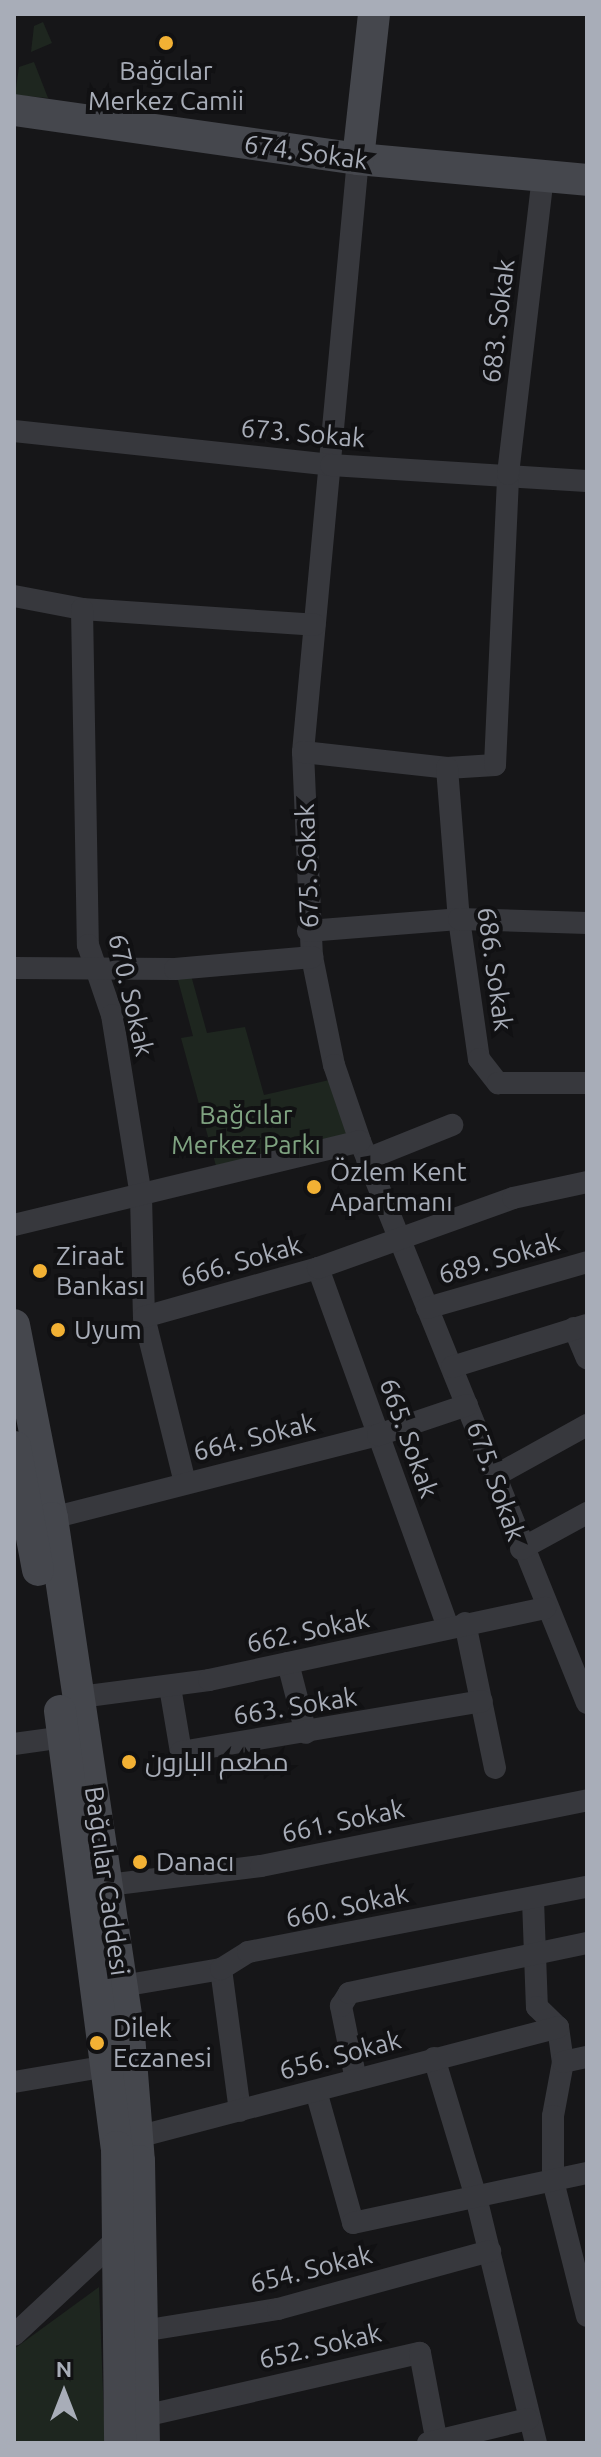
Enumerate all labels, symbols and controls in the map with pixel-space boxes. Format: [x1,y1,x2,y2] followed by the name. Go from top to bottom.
[157,34,175,52] marker: Bağcılar Merkez Camii
[88,55,244,116] place label: Bağcılar Merkez Camii
[242,128,370,176] street label: 674. Sokak
[475,257,521,385] street label: 683. Sokak
[239,412,367,454] street label: 673. Sokak
[289,803,325,929] street label: 675. Sokak
[471,905,519,1033] street label: 686. Sokak
[102,931,160,1059] street label: 670. Sokak
[171,1099,321,1160] park label: Bağcılar Merkez Parkı
[330,1156,467,1218] place label: Özlem Kent Apartmanı
[305,1178,323,1196] marker: Özlem Kent Apartmanı
[435,1226,563,1290] street label: 689. Sokak
[177,1229,305,1293] street label: 666. Sokak
[56,1240,145,1302] place label: Ziraat Bankası
[31,1262,49,1280] marker: Ziraat Bankası
[74,1314,142,1346] place label: Uyum
[49,1321,67,1339] marker: Uyum
[373,1374,445,1502] street label: 665. Sokak
[190,1407,318,1467] street label: 664. Sokak
[460,1417,532,1545] street label: 675. Sokak
[244,1603,372,1659] street label: 662. Sokak
[231,1681,359,1731] street label: 663. Sokak
[145,1746,289,1778] place label: مطعم البارون
[120,1753,138,1771] marker: مطعم البارون
[78,1784,136,1978] street label: Bağcılar Caddesi
[279,1793,407,1849] street label: 661. Sokak
[156,1846,234,1878] place label: Danacı
[131,1853,149,1871] marker: Danacı
[283,1878,411,1934] street label: 660. Sokak
[113,2012,212,2074] place label: Dilek Eczanesi
[276,2024,404,2086] street label: 656. Sokak
[88,2034,106,2052] marker: Dilek Eczanesi
[247,2239,375,2299] street label: 654. Sokak
[256,2317,384,2375] street label: 652. Sokak
[24,2353,104,2433] north arrow
[56,2356,72,2381] text: N

